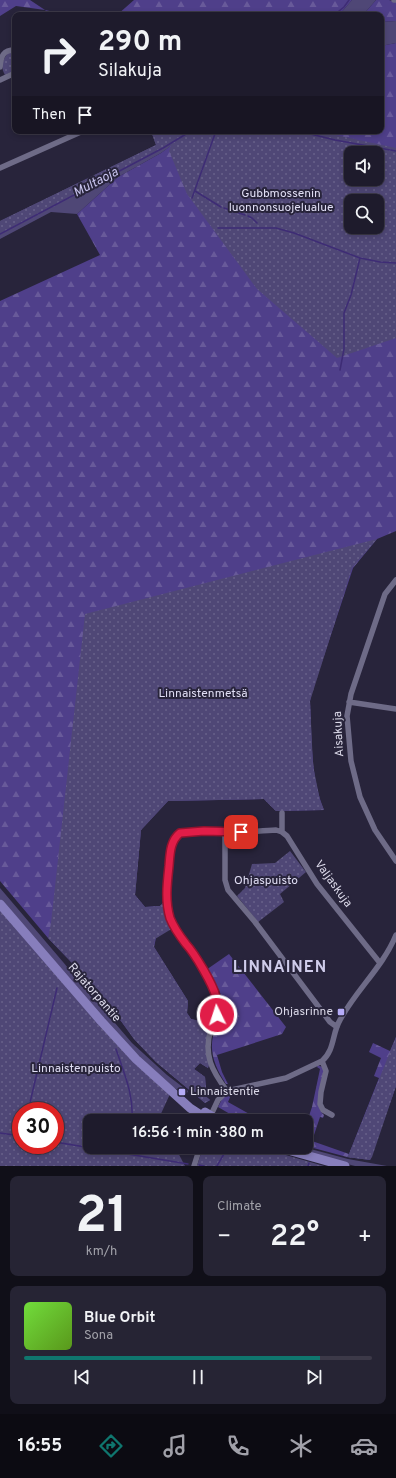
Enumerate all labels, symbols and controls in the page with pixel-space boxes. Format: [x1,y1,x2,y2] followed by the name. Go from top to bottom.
[98,25,182,61] text: 290 m
[32,28,84,80] icon: right
[98,60,162,83] text: Silakuja
[74,104,96,126] icon: arrive
[32,106,66,125] text: Then
[344,146,384,234] map controls
[344,146,384,186] button: sound
[71,164,121,201] water label: Multaoja
[229,186,333,216] park label: Gubbmossenin luonnonsuojelualue
[344,194,384,234] button: search
[158,686,248,702] park label: Linnaistenmetsä
[330,711,348,757] street label: Aisakuja
[224,815,258,849] pin
[230,821,252,843] icon: arrive
[311,857,355,911] street label: Valjaskuja
[234,873,298,889] park label: Ohjaspuisto
[233,958,327,978] district label: LINNAINEN
[64,960,124,1026] street label: Rajatorpantie
[196,994,238,1036] position arrow
[274,1004,333,1020] place label: Ohjasrinne
[336,1007,346,1017] marker: Ohjasrinne
[31,1061,121,1077] park label: Linnaistenpuisto
[190,1084,260,1100] place label: Linnaistentie
[177,1087,187,1097] marker: Linnaistentie
[12,1102,64,1154] speed limit sign: 30
[132,1124,264,1143] text: 16:56 · 1 min · 380 m
[75,1185,128,1251] text: 21
[217,1199,262,1215] text: Climate
[270,1219,319,1256] text: 22°
[217,1224,231,1251] text: −
[358,1224,372,1251] text: +
[86,1244,117,1260] text: km/h
[84,1309,155,1328] text: Blue Orbit
[84,1328,113,1344] text: Sona
[71,1366,93,1388] icon: previous
[187,1366,209,1388] icon: pause
[303,1366,325,1388] icon: next
[97,1432,125,1460] icon: directions
[161,1432,189,1460] icon: music
[224,1432,252,1460] icon: phone
[287,1432,315,1460] icon: climate
[350,1432,378,1460] icon: car
[18,1435,62,1458] text: 16:55

